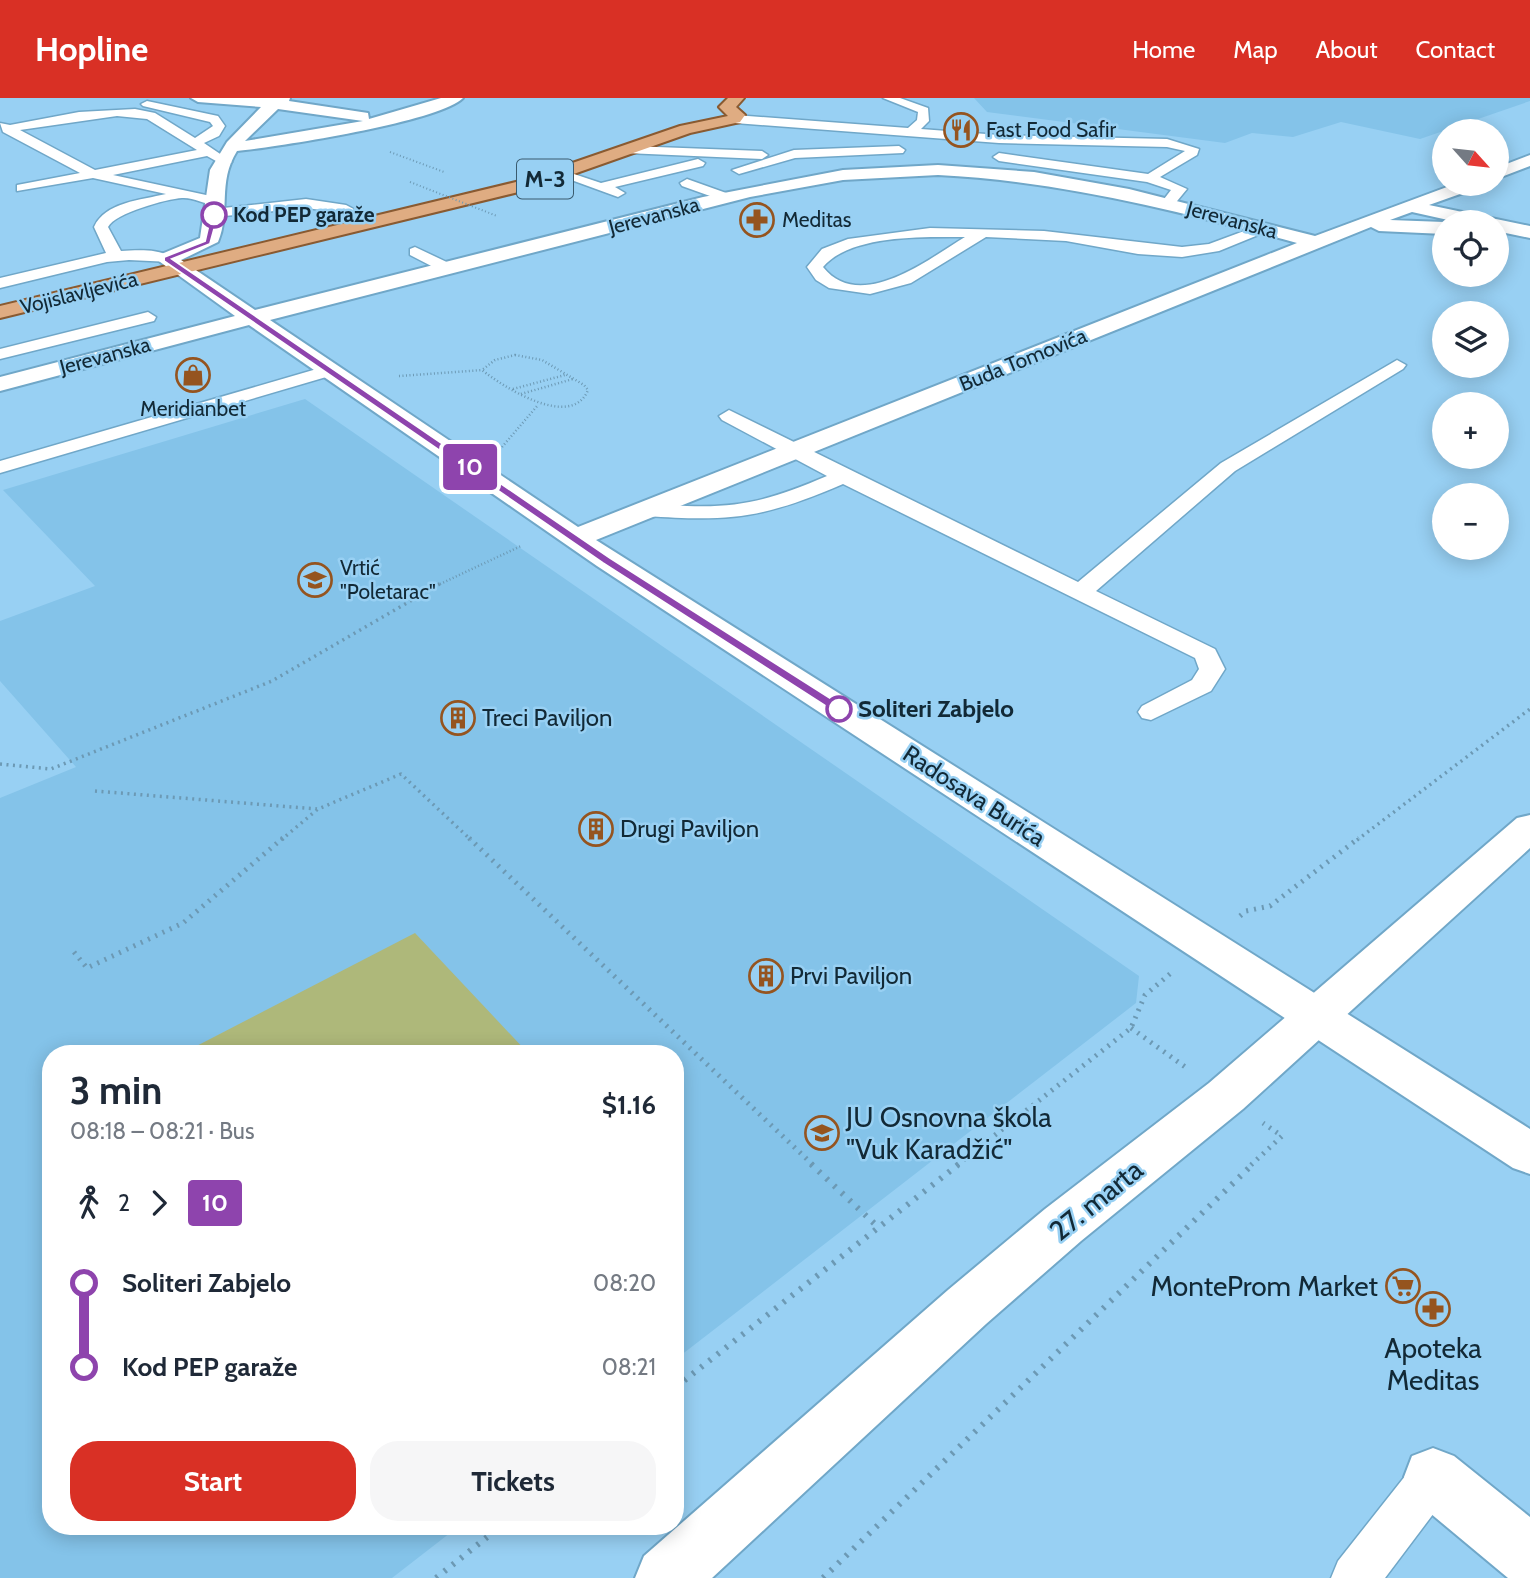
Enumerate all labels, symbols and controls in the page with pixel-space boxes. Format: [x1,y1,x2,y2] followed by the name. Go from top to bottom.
[35,29,148,69] text: Hopline
[1132,35,1195,64] text: Home
[1233,35,1278,64] text: Map
[1316,35,1378,64] text: About
[1416,35,1495,64] text: Contact
[942,111,980,149] restaurant icon: Fast Food Safir
[986,117,1117,142] place label: Fast Food Safir
[1432,119,1508,196] north arrow
[1432,119,1509,560] map controls
[517,159,573,198] road number: M-3
[605,191,702,240] street label: Jerevanska
[1183,195,1280,244] street label: Jerevanska
[738,201,776,239] pharmacy icon: Meditas
[201,202,227,228] marker: Kod PEP garaže
[233,202,375,227] place label: Kod PEP garaže
[782,207,852,232] place label: Meditas
[1432,210,1509,287] button: locate
[18,266,140,320] street label: Vojislavljevića
[1432,301,1509,378] button: layers
[955,323,1090,396] street label: Buda Tomovića
[56,331,153,380] street label: Jerevanska
[174,356,212,394] shop icon: Meridianbet
[1432,392,1509,469] button: +
[140,396,246,421] place label: Meridianbet
[438,444,502,490] line badge: 10
[457,452,483,481] text: 10
[1432,483,1509,560] button: −
[340,555,436,604] place label: Vrtić "Poletarac"
[296,561,334,599] school or university icon: Vrtić "Poletarac"
[858,694,1014,723] place label: Soliteri Zabjelo
[826,696,852,722] marker: Soliteri Zabjelo
[439,699,477,737] building icon: Treci Paviljon
[482,703,612,732] place label: Treci Paviljon
[898,739,1051,853] street label: Radosava Burića
[577,810,615,848] building icon: Drugi Paviljon
[620,814,759,843] place label: Drugi Paviljon
[747,957,785,995] building icon: Prvi Paviljon
[790,961,912,990] place label: Prvi Paviljon
[70,1067,162,1114] text: 3 min
[602,1089,656,1121] text: $1.16
[845,1100,1052,1166] place label: JU Osnovna škola "Vuk Karadžić"
[803,1114,841,1152] school or university icon: JU Osnovna škola "Vuk Karadžić"
[70,1117,254,1145] text: 08:18 – 08:21 · Bus
[1043,1152,1150,1248] street label: 27. marta
[70,1184,108,1222] icon: walk
[140,1184,178,1222] icon: forward
[202,1188,228,1217] text: 10
[118,1189,130,1217] text: 2
[122,1267,291,1299] text: Soliteri Zabjelo
[1384,1267,1422,1305] supermarket icon: MonteProm Market
[593,1269,656,1297] text: 08:20
[1150,1269,1378,1303] place label: MonteProm Market
[1414,1290,1452,1328] pharmacy icon: Apoteka Meditas
[1384,1331,1482,1397] place label: Apoteka Meditas
[122,1351,297,1383] text: Kod PEP garaže
[602,1353,656,1381] text: 08:21
[70,1441,356,1521] button: Start
[370,1441,656,1521] button: Tickets

